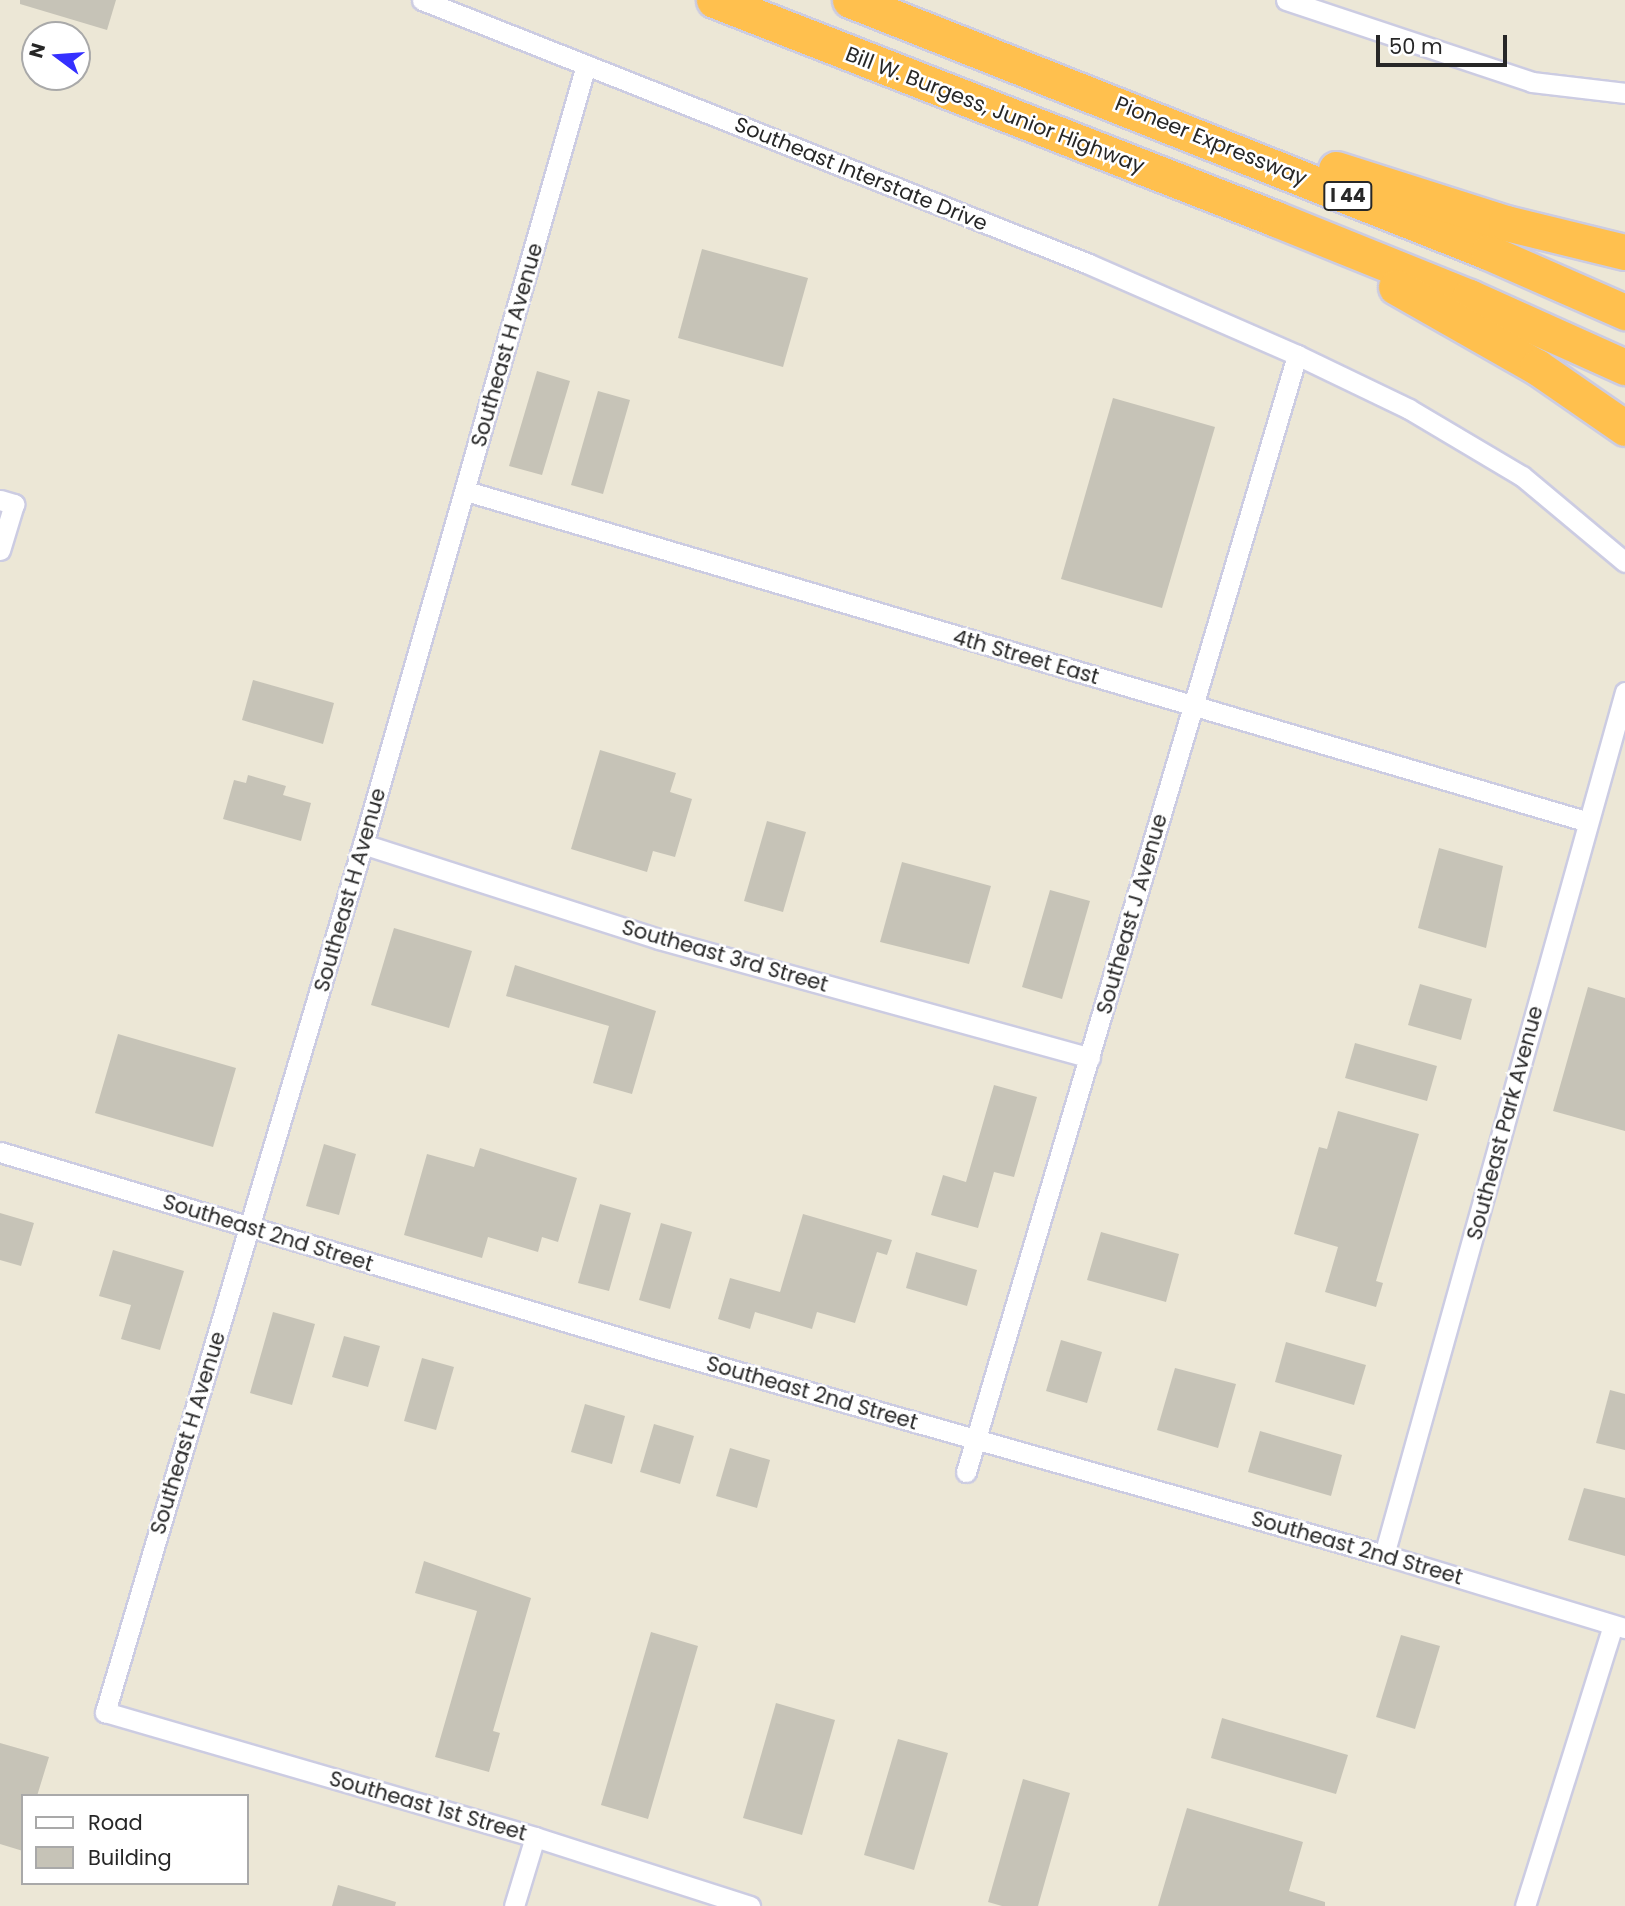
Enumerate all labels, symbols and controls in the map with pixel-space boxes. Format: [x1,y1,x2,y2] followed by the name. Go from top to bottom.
[21,21,91,91] north arrow
[1380,21,1511,65] scale bar
[1389,32,1443,61] text: 50 m
[22,40,52,61] text: N
[842,41,1148,179] street label: Bill W. Burgess, Junior Highway
[1111,91,1311,191] street label: Pioneer Expressway
[731,112,991,236] street label: Southeast Interstate Drive
[1322,180,1374,212] road number: I 44
[466,240,548,450] street label: Southeast H Avenue
[950,624,1102,690] street label: 4th Street East
[309,785,391,995] street label: Southeast H Avenue
[1091,811,1173,1017] street label: Southeast J Avenue
[619,915,831,997] street label: Southeast 3rd Street
[1462,1003,1548,1243] street label: Southeast Park Avenue
[160,1189,376,1277] street label: Southeast 2nd Street
[145,1329,231,1537] street label: Southeast H Avenue
[703,1351,921,1435] street label: Southeast 2nd Street
[1248,1506,1466,1590] street label: Southeast 2nd Street
[326,1766,530,1846] street label: Southeast 1st Street
[21,1794,248,1885] legend
[88,1808,143,1837] text: Road
[88,1843,172,1872] text: Building

